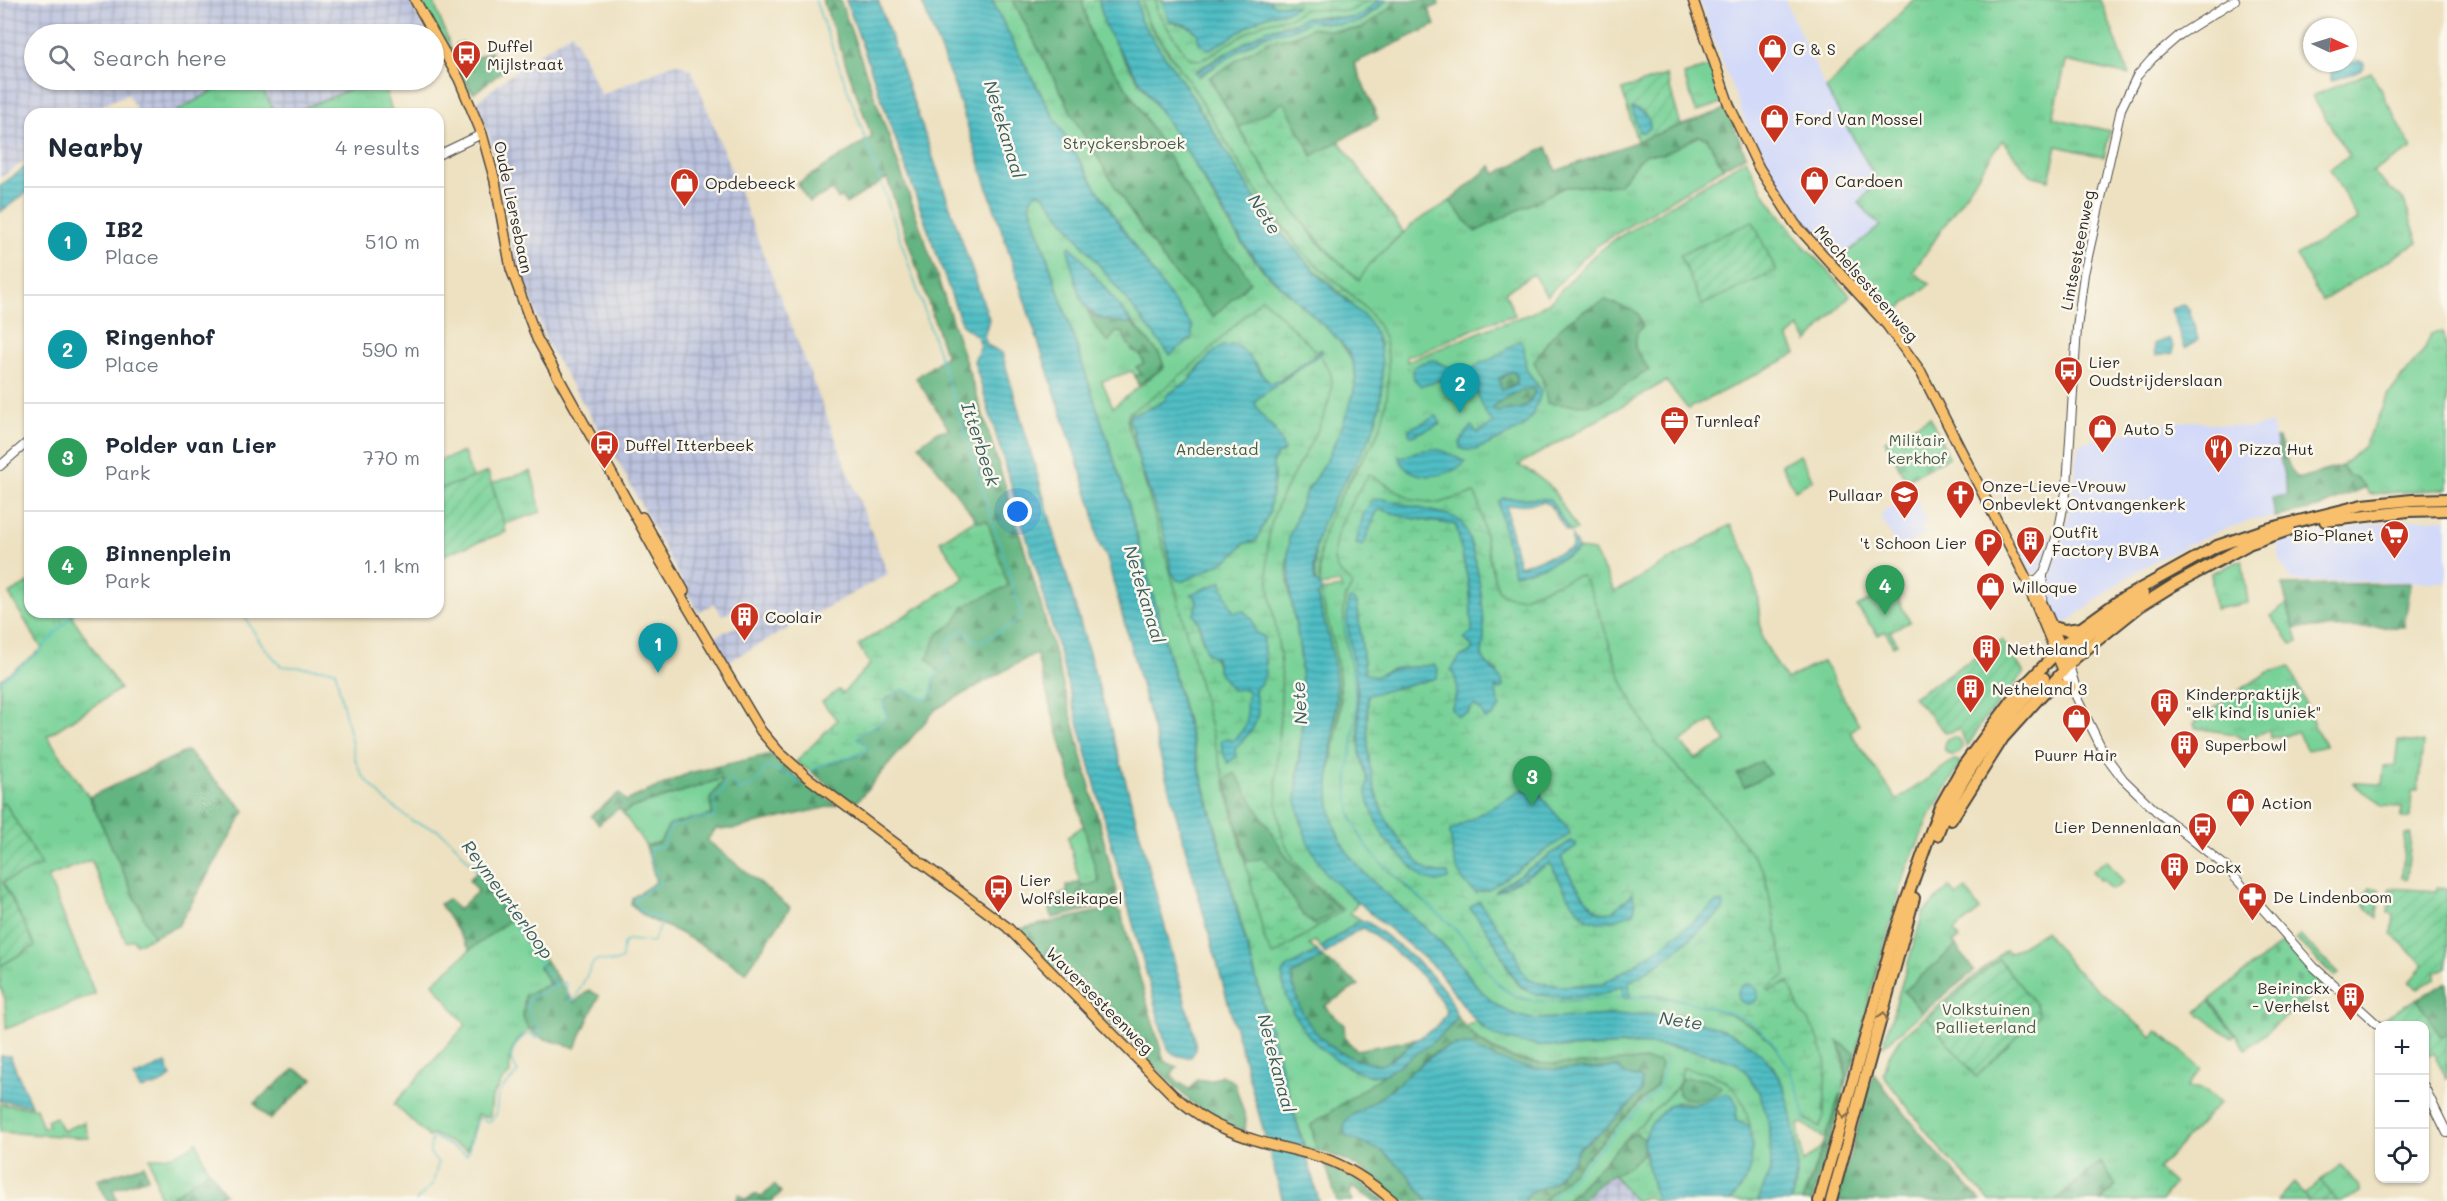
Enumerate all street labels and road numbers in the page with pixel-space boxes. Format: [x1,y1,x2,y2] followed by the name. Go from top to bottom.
[490,139,538,275] street label: Oude Liersebaan
[2055,188,2099,312] street label: Lintsesteenweg
[1811,220,1923,346] street label: Mechelsesteenweg
[1042,942,1158,1058] street label: Waversesteenweg

